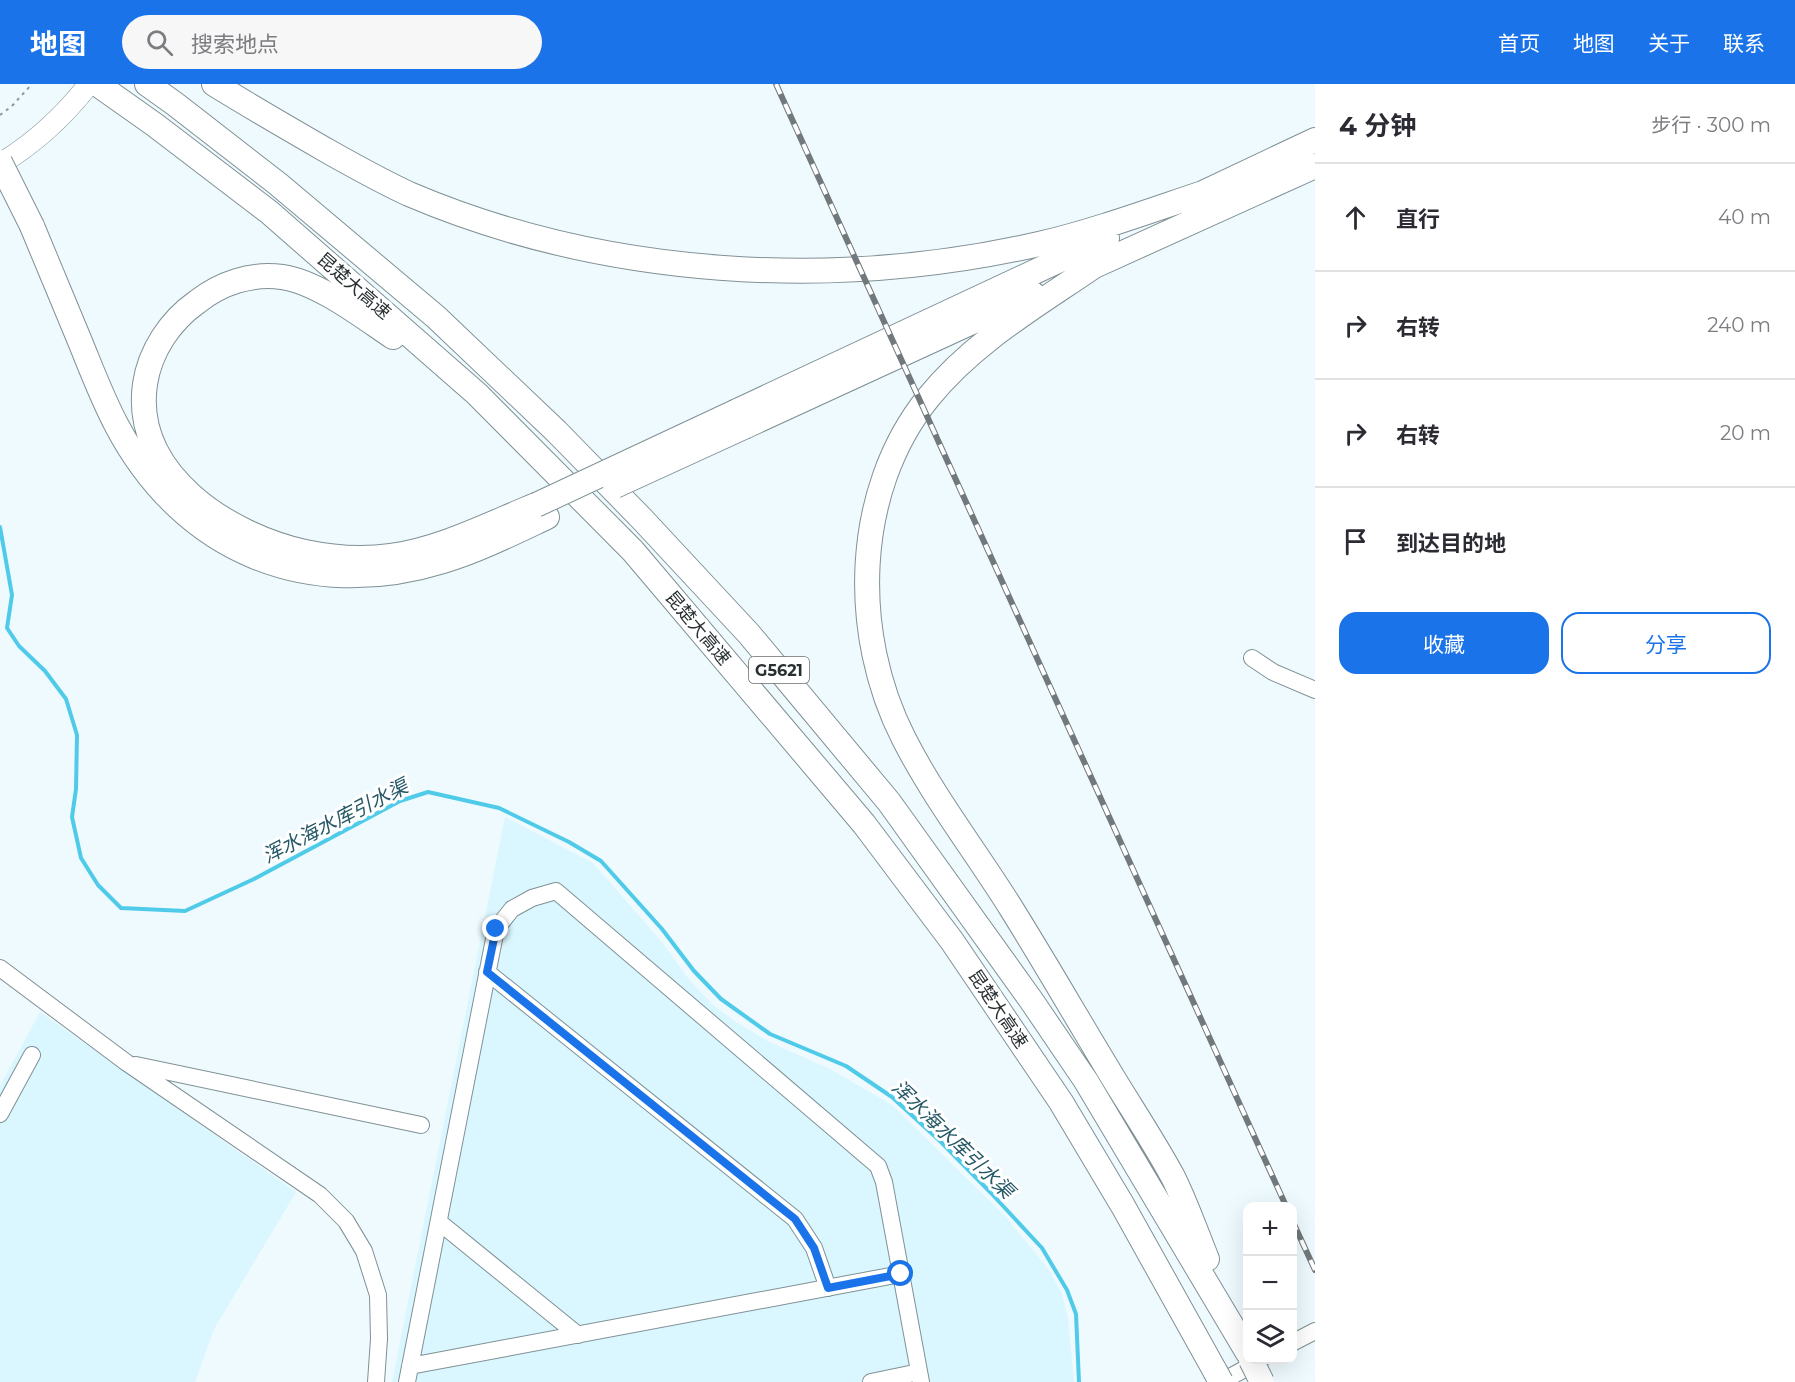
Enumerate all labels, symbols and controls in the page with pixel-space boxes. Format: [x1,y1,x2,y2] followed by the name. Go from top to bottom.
[122,15,542,69] search box
[143,26,176,59] icon: search
[30,27,86,61] text: 地图
[191,31,279,58] text: 搜索地点
[1498,31,1540,56] text: 首页
[1573,31,1615,56] text: 地图
[1648,31,1690,56] text: 关于
[1723,31,1765,56] text: 联系
[1339,110,1416,142] text: 4 分钟
[1651,113,1771,137] text: 步行 · 300 m
[1339,201,1372,234] icon: ahead
[1718,205,1771,229] text: 40 m
[1396,206,1440,233] text: 直行
[313,248,395,324] street label: 昆楚大高速
[1339,309,1372,342] icon: right
[1707,313,1771,337] text: 240 m
[1396,314,1440,341] text: 右转
[1339,417,1372,450] icon: right
[1720,421,1771,445] text: 20 m
[1396,422,1440,449] text: 右转
[1339,525,1372,558] icon: arrive
[1396,530,1506,557] text: 到达目的地
[661,586,735,670] street label: 昆楚大高速
[1339,612,1549,674] button: 收藏
[1561,612,1771,674] button: 分享
[749,657,809,683] road number: G5621
[258,773,414,868] water label: 浑水海水库引水渠
[482,915,508,941] route end
[964,966,1032,1052] street label: 昆楚大高速
[887,1075,1021,1205] water label: 浑水海水库引水渠
[1243,1202,1297,1364] map controls
[1243,1202,1297,1256] button: +
[1243,1256,1297,1310] button: −
[887,1260,913,1286] route start
[1243,1310,1297,1364] button: layers

